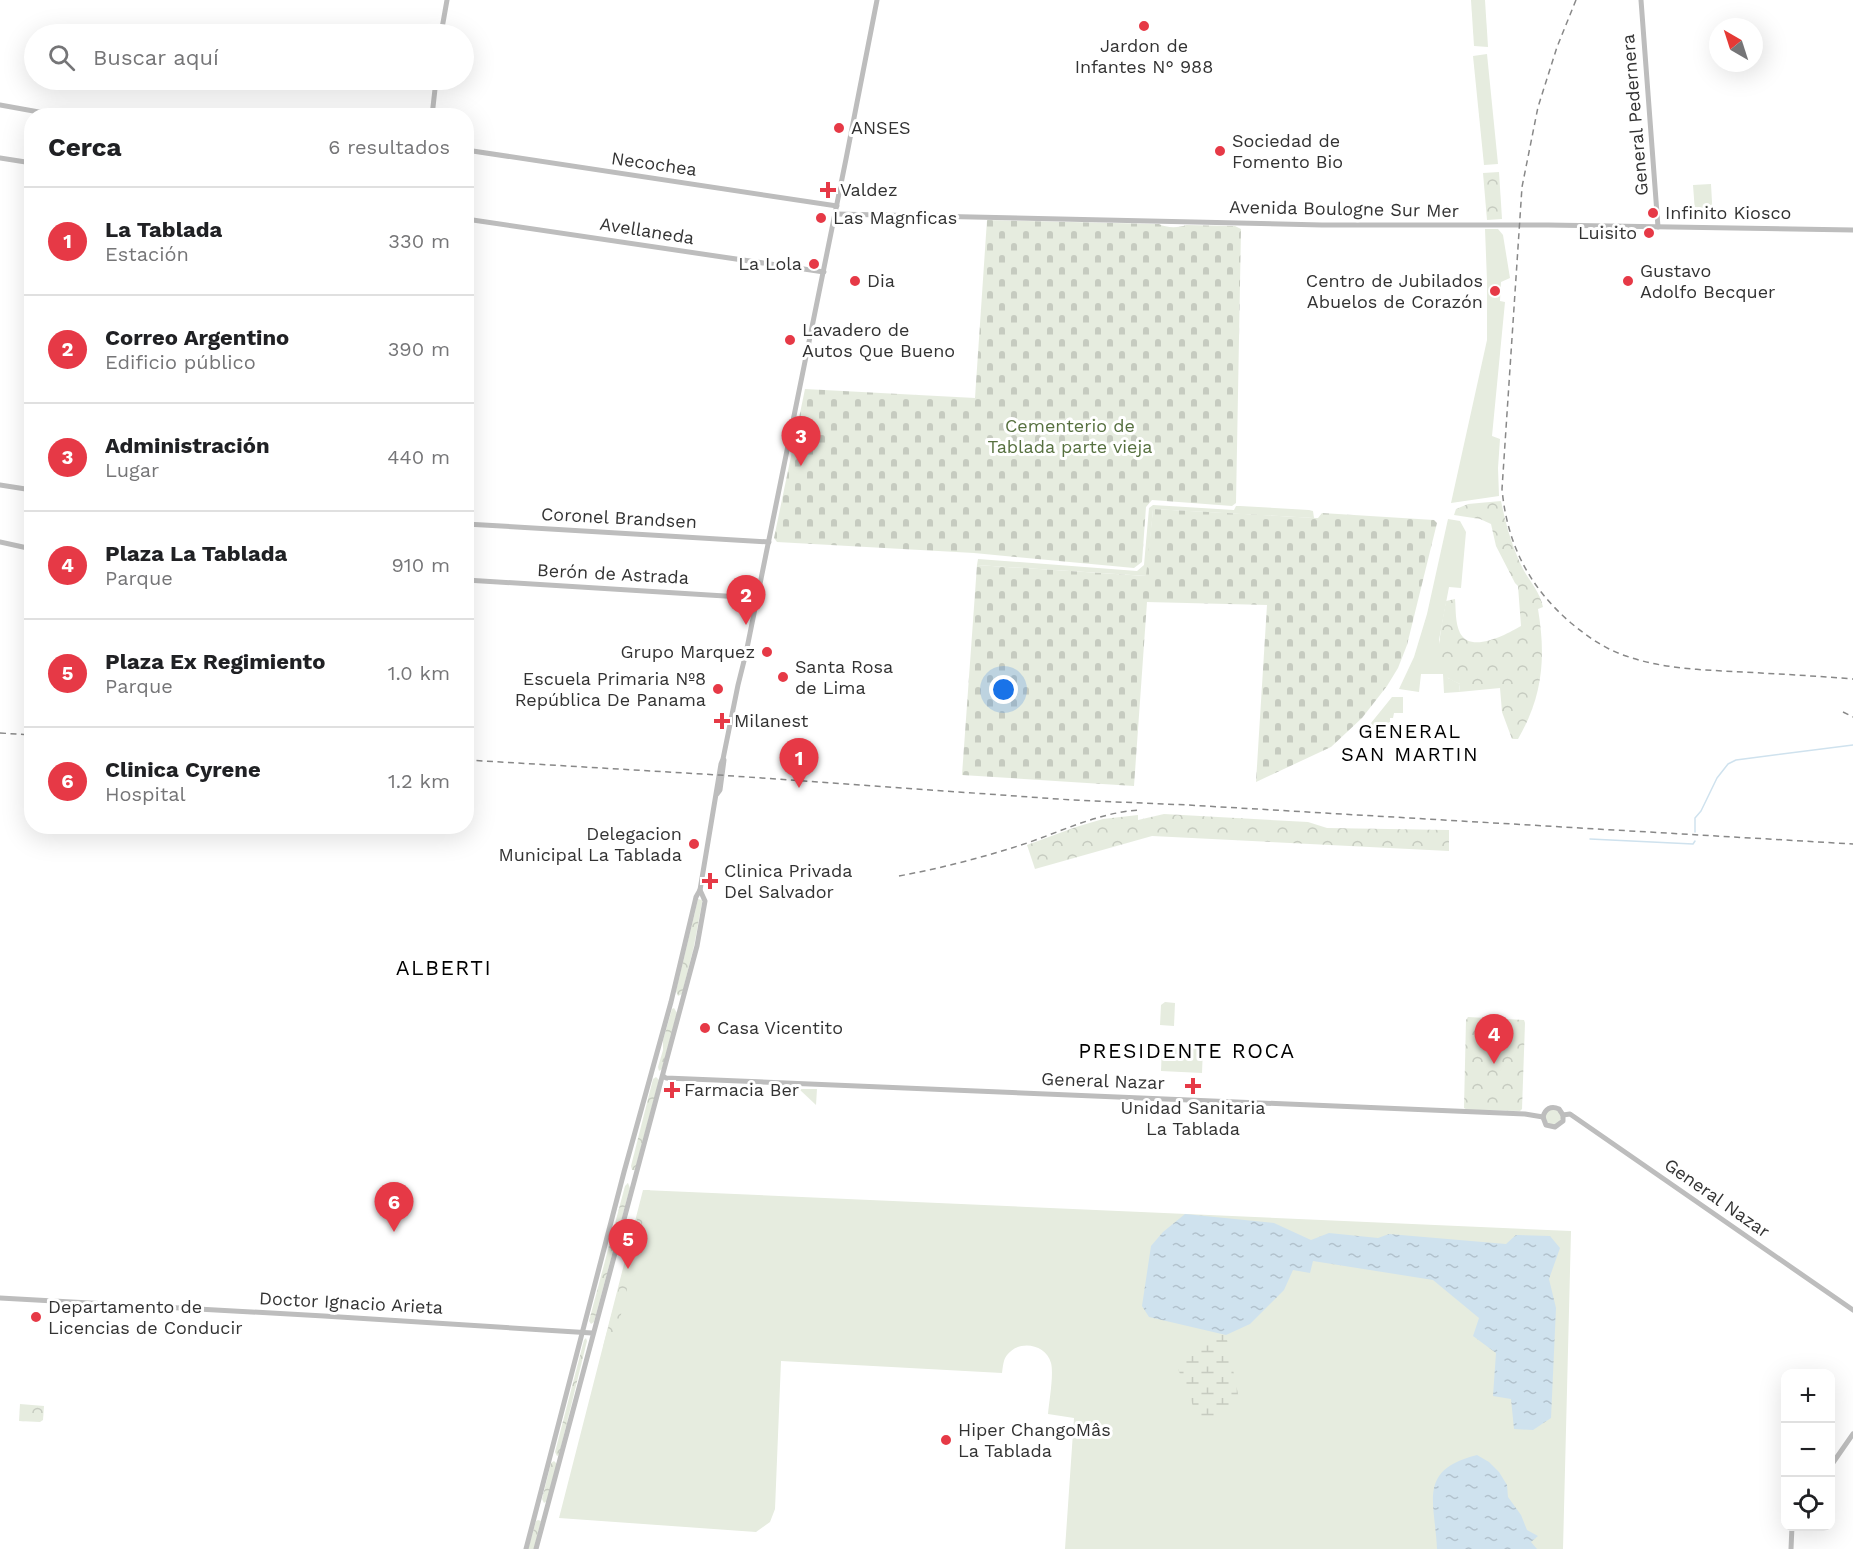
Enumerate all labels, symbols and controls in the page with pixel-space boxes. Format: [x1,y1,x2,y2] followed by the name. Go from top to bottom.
[1709,18,1763,72] north arrow
[1137,19,1151,33] marker: Jardon de Infantes N° 988
[24,24,474,90] search box
[1617,33,1652,197] street label: General Pedernera
[1075,35,1213,77] place label: Jardon de Infantes N° 988
[45,41,78,74] icon: search
[93,45,219,70] text: Buscar aquí
[851,117,911,138] place label: ANSES
[832,121,846,135] marker: ANSES
[1232,130,1343,172] place label: Sociedad de Fomento Bio
[48,132,122,162] text: Cerca
[328,135,450,159] text: 6 resultados
[1213,144,1227,158] marker: Sociedad de Fomento Bio
[610,147,698,180] street label: Necochea
[840,179,898,200] place label: Valdez
[821,183,835,197] marker: Valdez
[1229,196,1459,221] street label: Avenida Boulogne Sur Mer
[1665,202,1791,223] place label: Infinito Kiosco
[1646,206,1660,220] marker: Infinito Kiosco
[833,207,957,228] place label: Las Magnficas
[814,211,828,225] marker: Las Magnficas
[598,213,696,248] street label: Avellaneda
[105,217,222,242] text: La Tablada
[1578,222,1637,243] place label: Luisito
[1642,226,1656,240] marker: Luisito
[63,229,72,253] text: 1
[388,229,450,253] text: 330 m
[105,242,189,266] text: Estación
[738,253,802,274] place label: La Lola
[807,257,821,271] marker: La Lola
[1640,260,1775,302] place label: Gustavo Adolfo Becquer
[867,270,895,291] place label: Dia
[1306,270,1483,312] place label: Centro de Jubilados Abuelos de Corazón
[848,274,862,288] marker: Dia
[1621,274,1635,288] marker: Gustavo Adolfo Becquer
[1488,284,1502,298] marker: Centro de Jubilados Abuelos de Corazón
[802,319,955,361] place label: Lavadero de Autos Que Bueno
[105,325,289,350] text: Correo Argentino
[783,333,797,347] marker: Lavadero de Autos Que Bueno
[62,337,73,361] text: 2
[388,337,450,361] text: 390 m
[105,350,256,374] text: Edificio público
[988,415,1152,457] park label: Cementerio de Tablada parte vieja
[782,416,820,466] pin: 3
[105,433,270,458] text: Administración
[62,445,73,469] text: 3
[387,445,450,469] text: 440 m
[105,458,159,482] text: Lugar
[541,503,697,532] street label: Coronel Brandsen
[105,541,287,566] text: Plaza La Tablada
[61,553,74,577] text: 4
[392,553,450,577] text: 910 m
[537,559,689,588] street label: Berón de Astrada
[105,566,173,590] text: Parque
[726,576,766,625] pin: 2
[620,641,755,662] place label: Grupo Marquez
[760,645,774,659] marker: Grupo Marquez
[105,649,325,674] text: Plaza Ex Regimiento
[795,656,893,698] place label: Santa Rosa de Lima
[62,661,73,685] text: 5
[388,661,450,685] text: 1.0 km
[515,668,706,710] place label: Escuela Primaria Nº8 República De Panama
[776,670,790,684] marker: Santa Rosa de Lima
[105,674,173,698] text: Parque
[989,675,1018,704] your location
[711,682,725,696] marker: Escuela Primaria Nº8 República De Panama
[734,710,809,731] place label: Milanest
[715,714,729,728] marker: Milanest
[1341,719,1479,766] district label: GENERAL SAN MARTIN
[780,738,818,788] pin: 1
[105,757,261,782] text: Clinica Cyrene
[61,769,74,793] text: 6
[388,769,450,793] text: 1.2 km
[105,782,186,806] text: Hospital
[498,823,682,865] place label: Delegacion Municipal La Tablada
[687,837,701,851] marker: Delegacion Municipal La Tablada
[724,860,852,902] place label: Clinica Privada Del Salvador
[701,872,719,890] marker: Clinica Privada Del Salvador
[396,955,492,980] district label: ALBERTI
[1474,1014,1514,1064] pin: 4
[717,1017,843,1038] place label: Casa Vicentito
[698,1021,712,1035] marker: Casa Vicentito
[1078,1038,1296,1063] district label: PRESIDENTE ROCA
[1041,1068,1165,1093] street label: General Nazar
[1184,1077,1202,1095] marker: Unidad Sanitaria La Tablada
[684,1079,799,1100] place label: Farmacia Ber
[665,1083,679,1097] marker: Farmacia Ber
[1120,1097,1266,1139] place label: Unidad Sanitaria La Tablada
[1661,1154,1774,1242] street label: General Nazar
[374,1182,414,1232] pin: 6
[608,1220,648,1269] pin: 5
[258,1287,444,1318] street label: Doctor Ignacio Arieta
[48,1296,243,1338] place label: Departamento de Licencias de Conducir
[29,1310,43,1324] marker: Departamento de Licencias de Conducir
[1781,1369,1835,1531] map controls
[1781,1369,1835,1423] button: +
[958,1419,1111,1461] place label: Hiper ChangoMâs La Tablada
[1781,1423,1835,1477] button: −
[939,1433,953,1447] marker: Hiper ChangoMâs La Tablada
[1781,1477,1835,1531] button: locate

